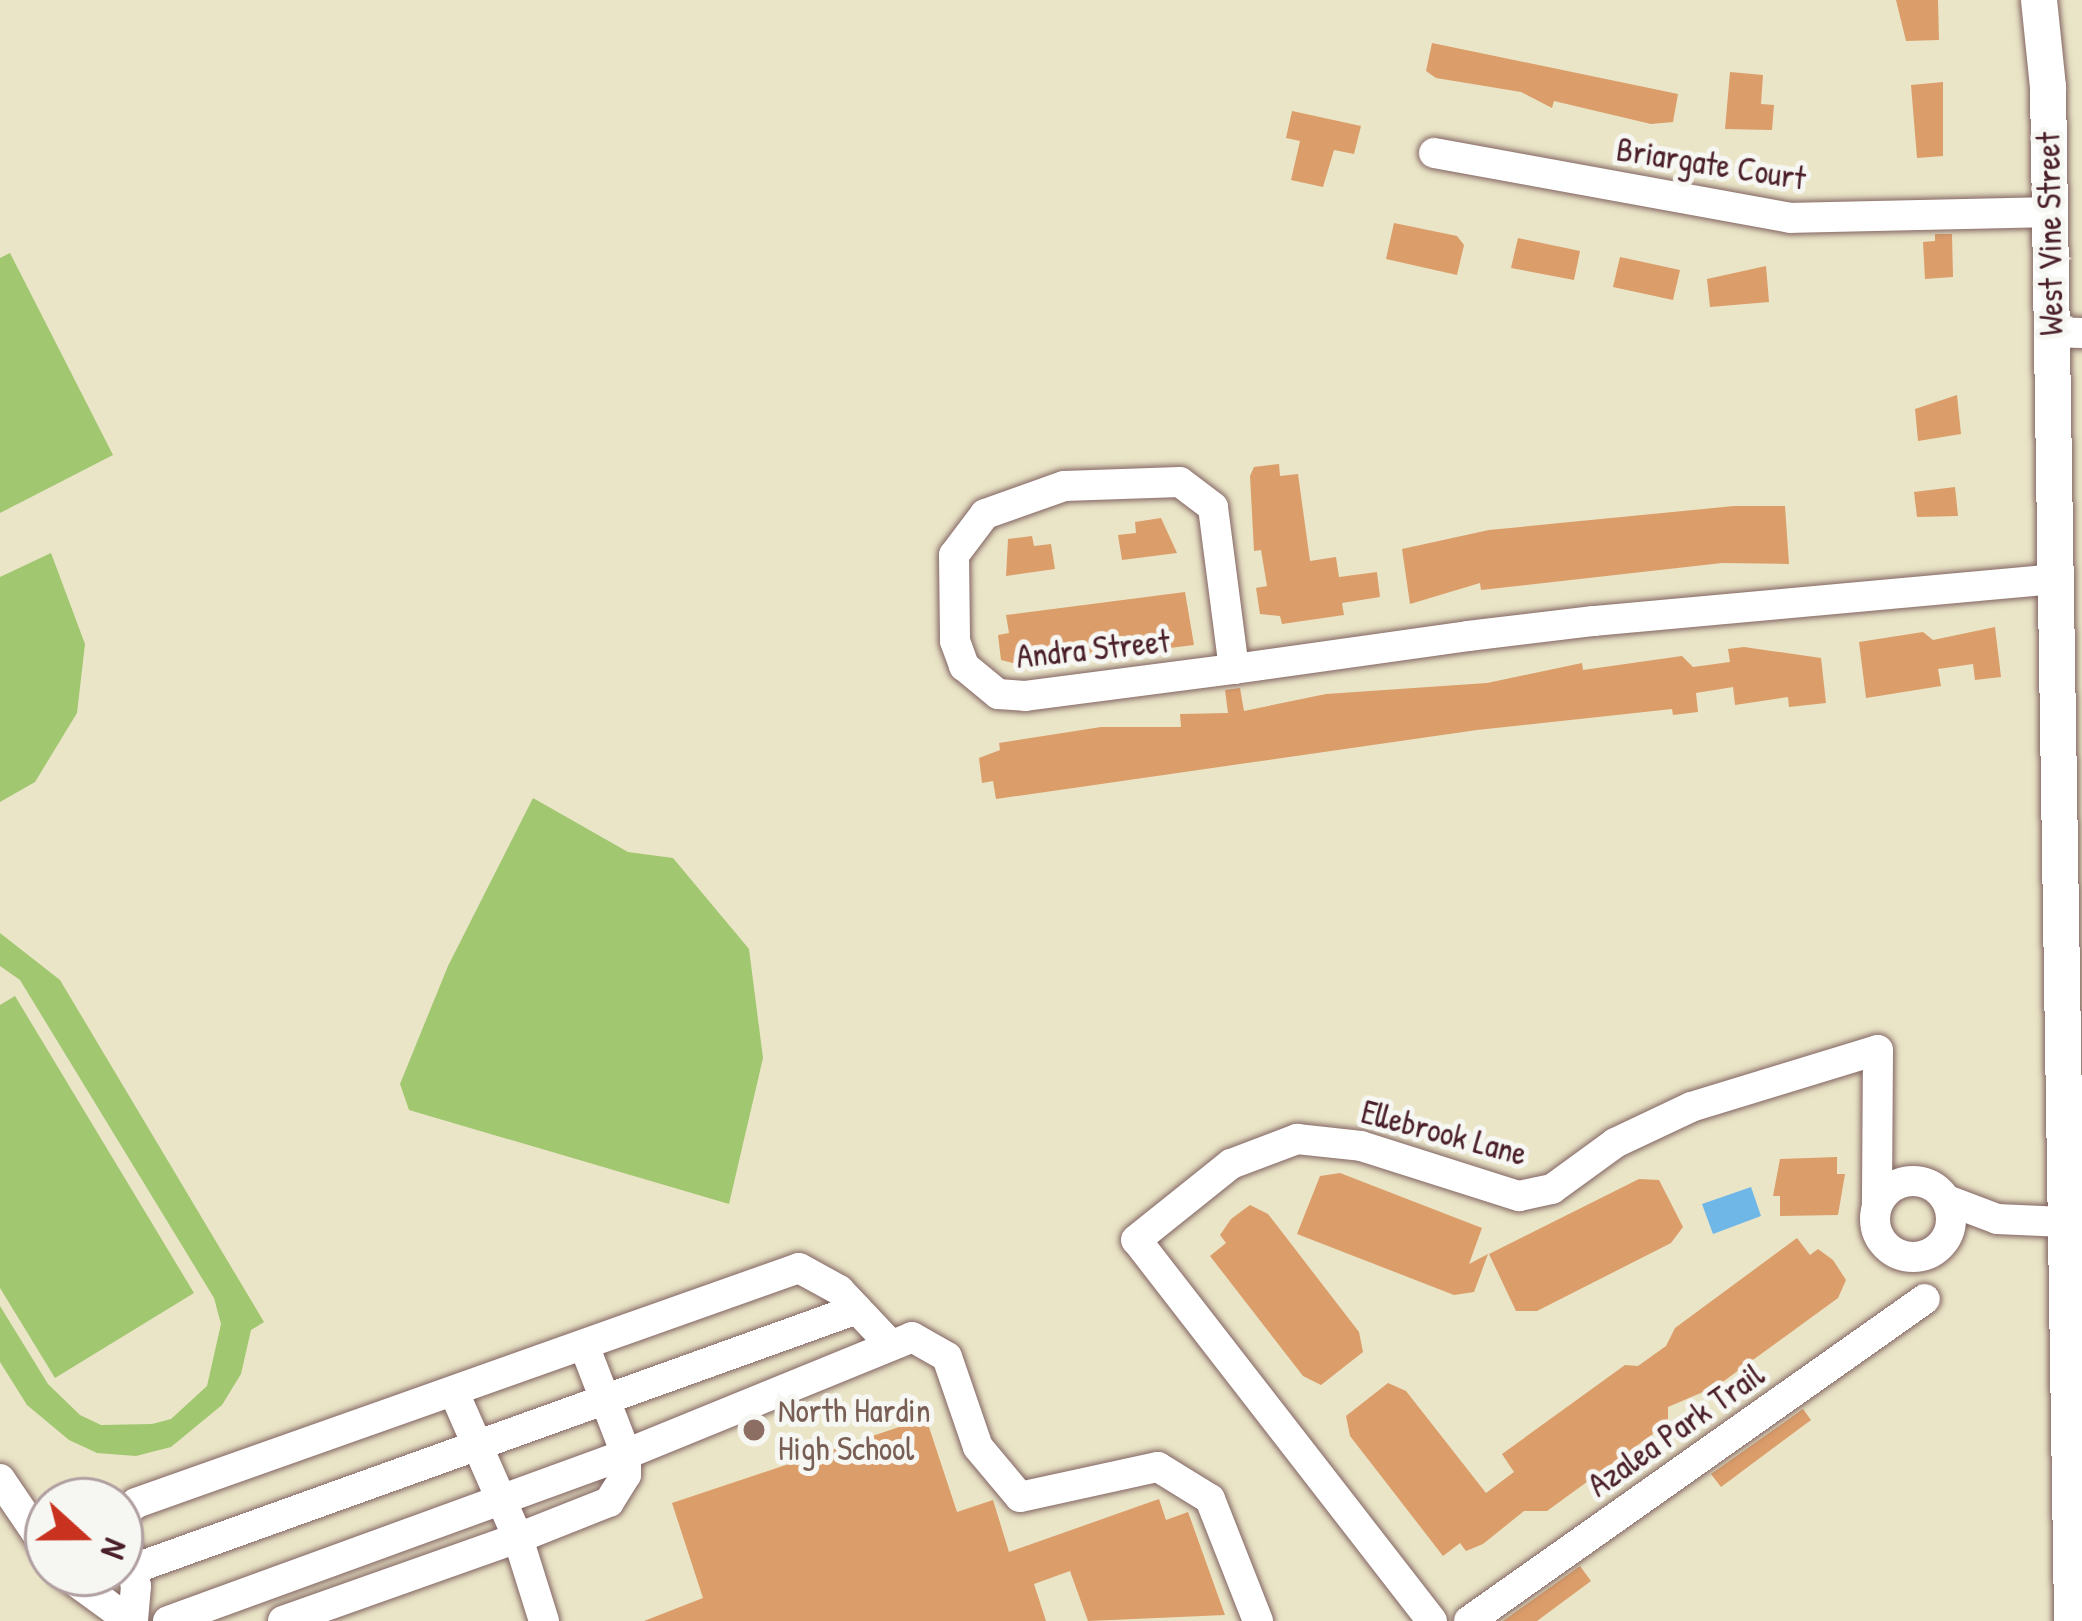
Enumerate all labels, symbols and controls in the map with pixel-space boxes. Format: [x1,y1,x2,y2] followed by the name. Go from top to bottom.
[1614,130,1808,198] street label: Briargate Court
[2028,132,2072,336] street label: West Vine Street
[1014,621,1172,677] street label: Andra Street
[1357,1092,1531,1174] street label: Ellebrook Lane
[1580,1355,1772,1505] street label: Azalea Park Trail
[778,1391,931,1469] place label: North Hardin High School
[741,1417,767,1443] marker: North Hardin High School
[24,1477,144,1597] north arrow
[91,1533,138,1565] text: N

